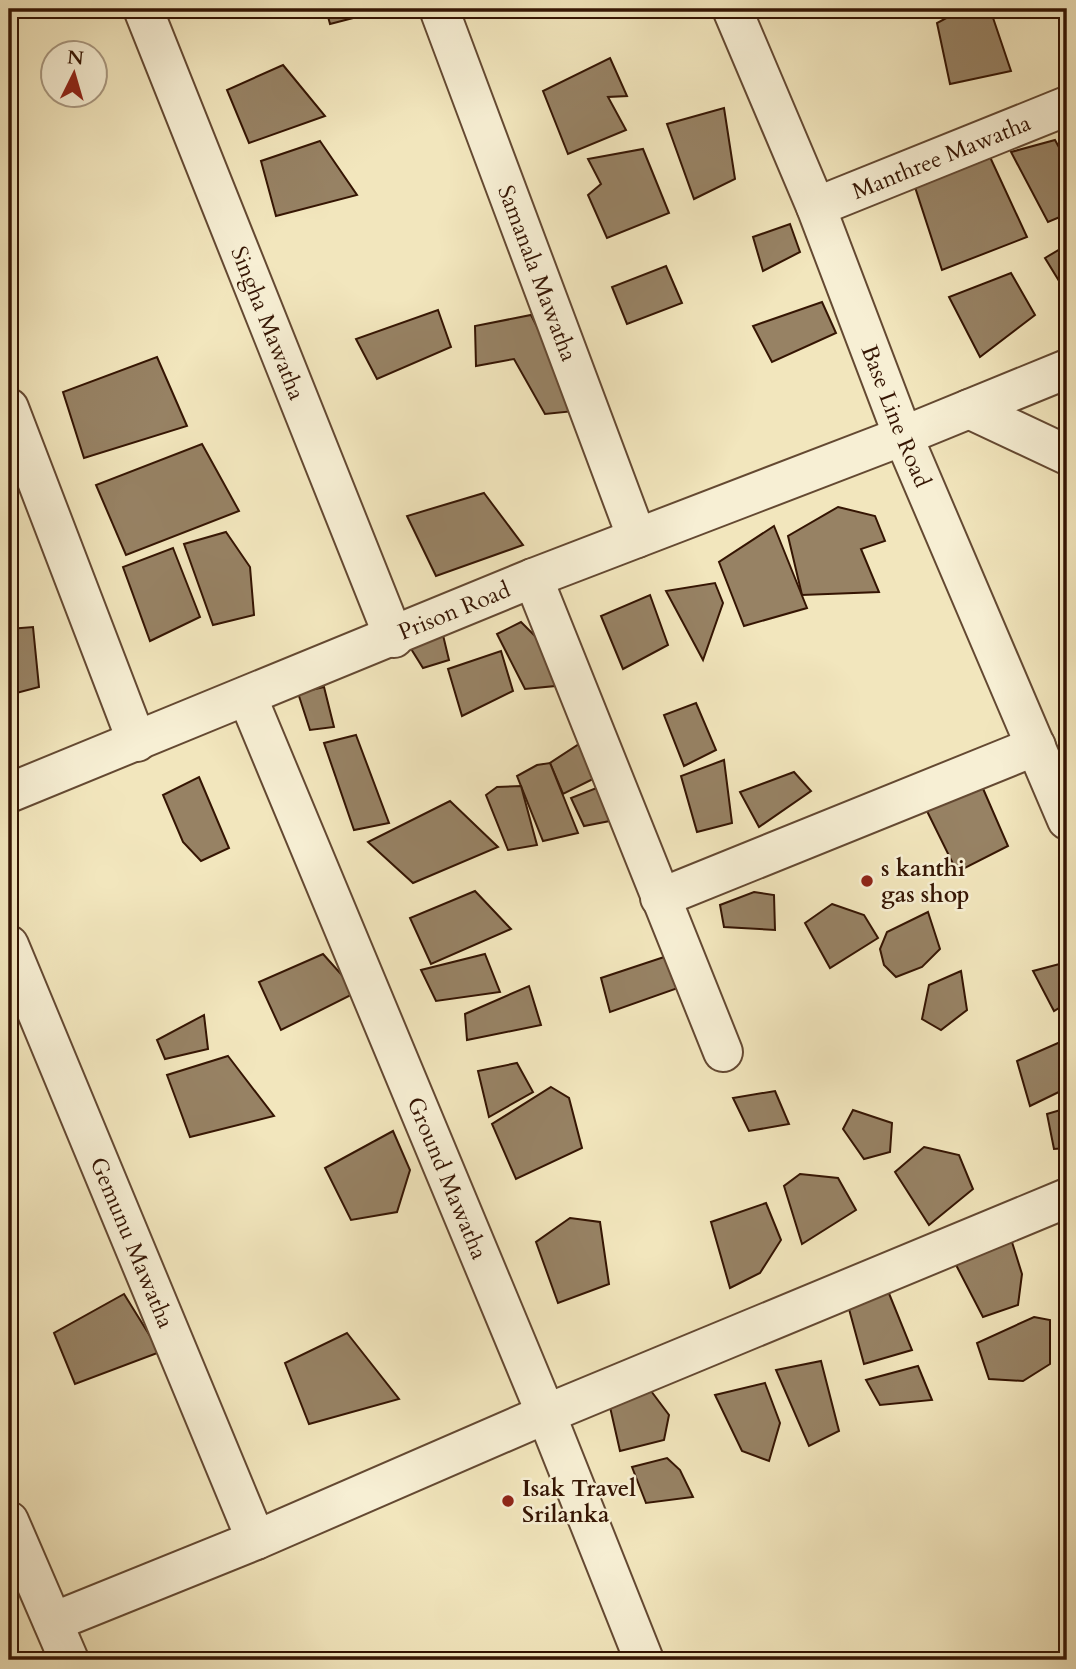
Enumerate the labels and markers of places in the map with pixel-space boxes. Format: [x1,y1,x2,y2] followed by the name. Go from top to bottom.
[881,853,970,910] place label: s kanthi gas shop
[859,873,875,889] marker: s kanthi gas shop
[522,1473,636,1530] place label: Isak Travel Srilanka
[500,1493,516,1509] marker: Isak Travel Srilanka

